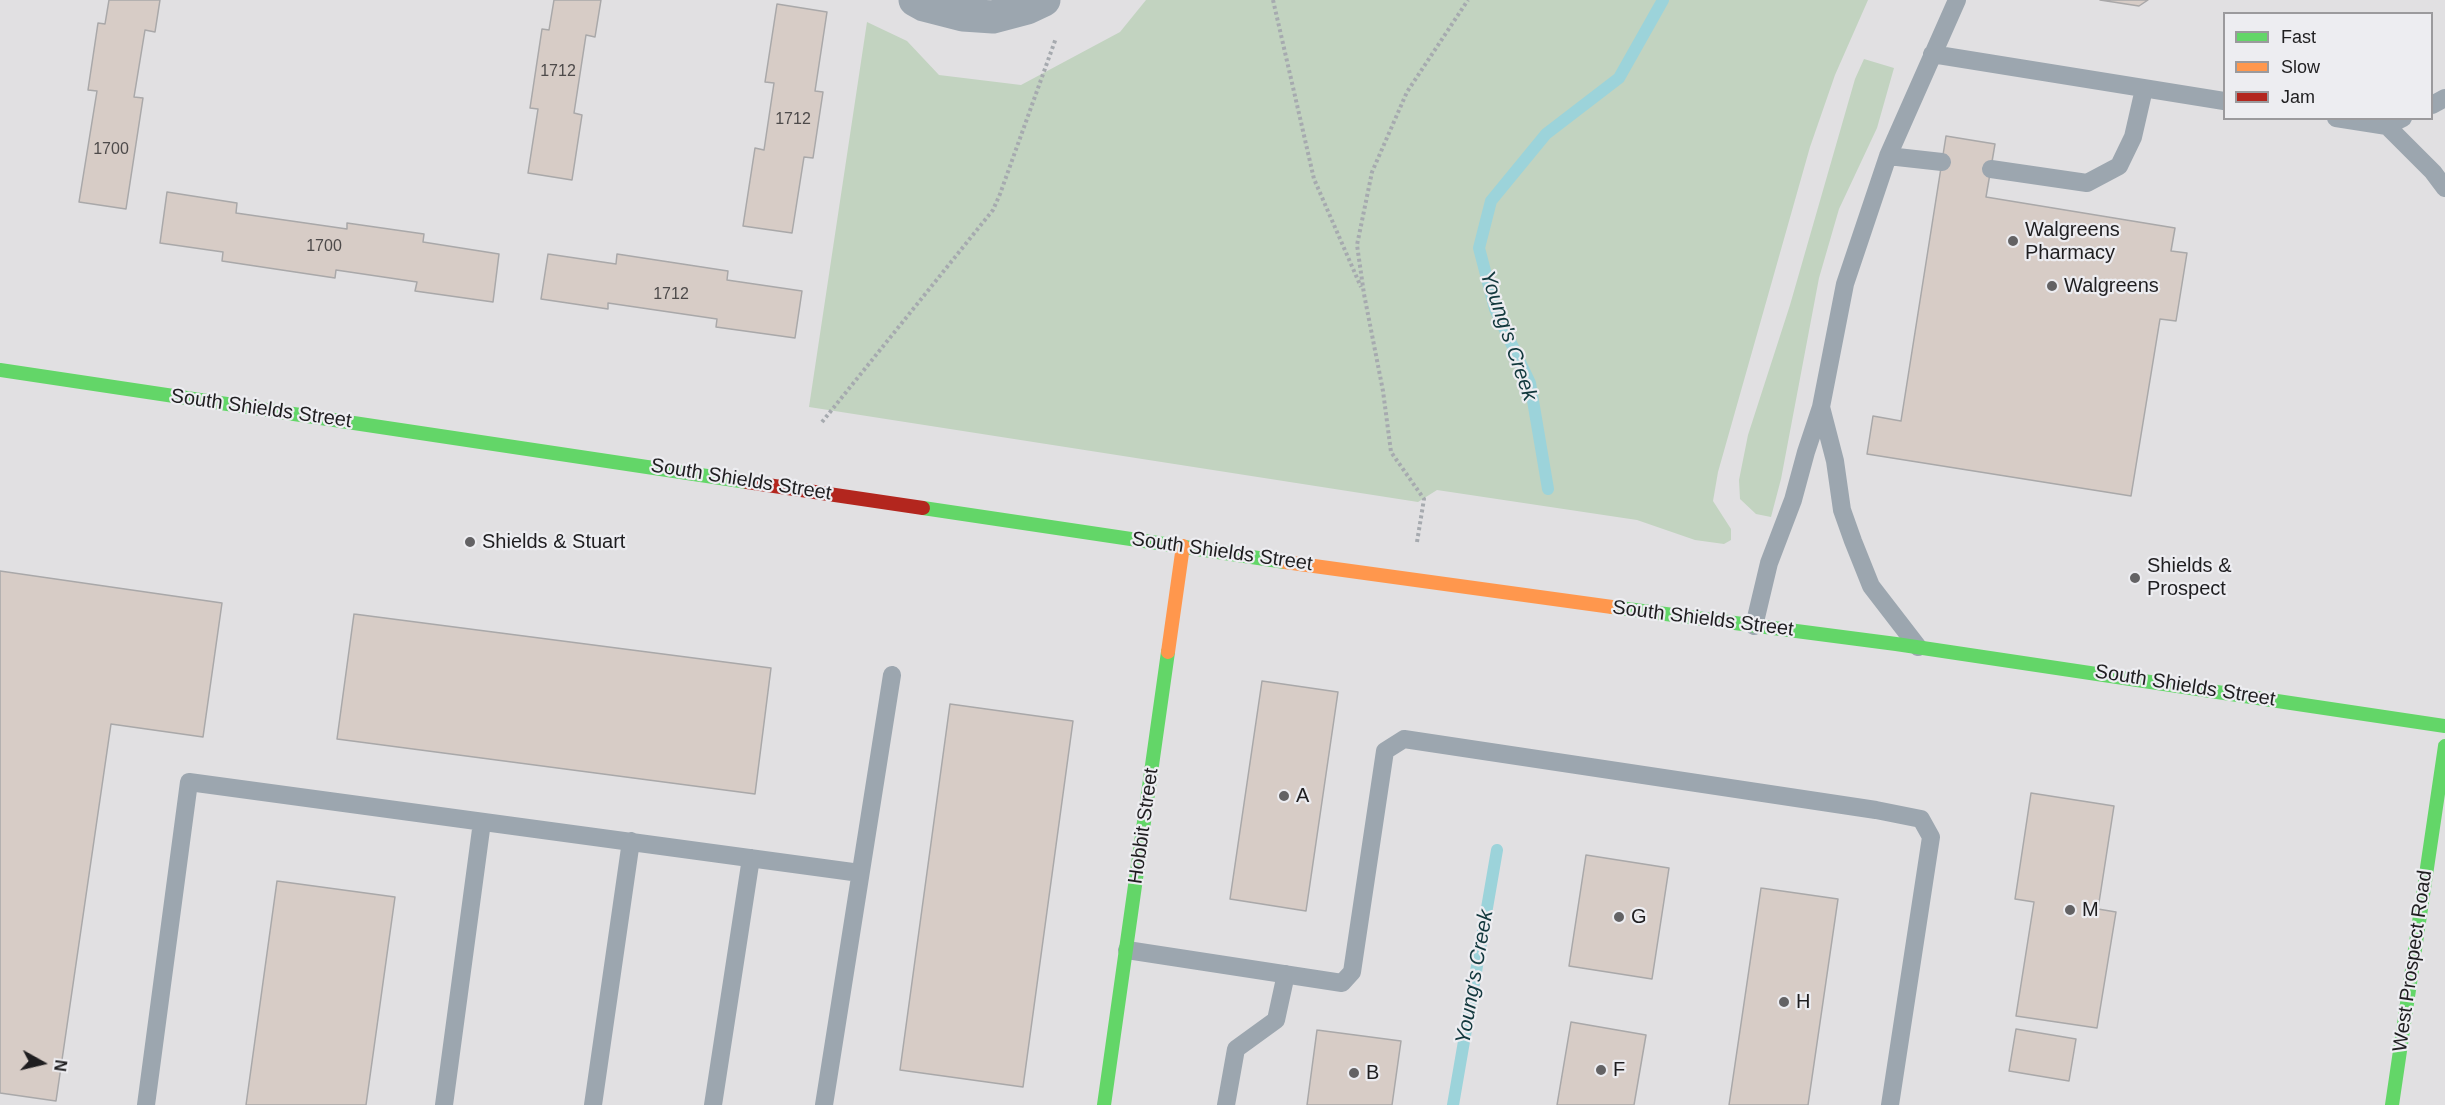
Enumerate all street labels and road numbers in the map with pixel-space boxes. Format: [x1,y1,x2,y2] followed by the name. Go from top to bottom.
[169,384,353,434] street label: South Shields Street
[649,454,833,506] street label: South Shields Street
[1130,527,1314,577] street label: South Shields Street
[1611,596,1795,642] street label: South Shields Street
[2093,660,2277,712] street label: South Shields Street
[1124,767,1164,885] street label: Hobbit Street
[2388,869,2438,1053] street label: West Prospect Road

